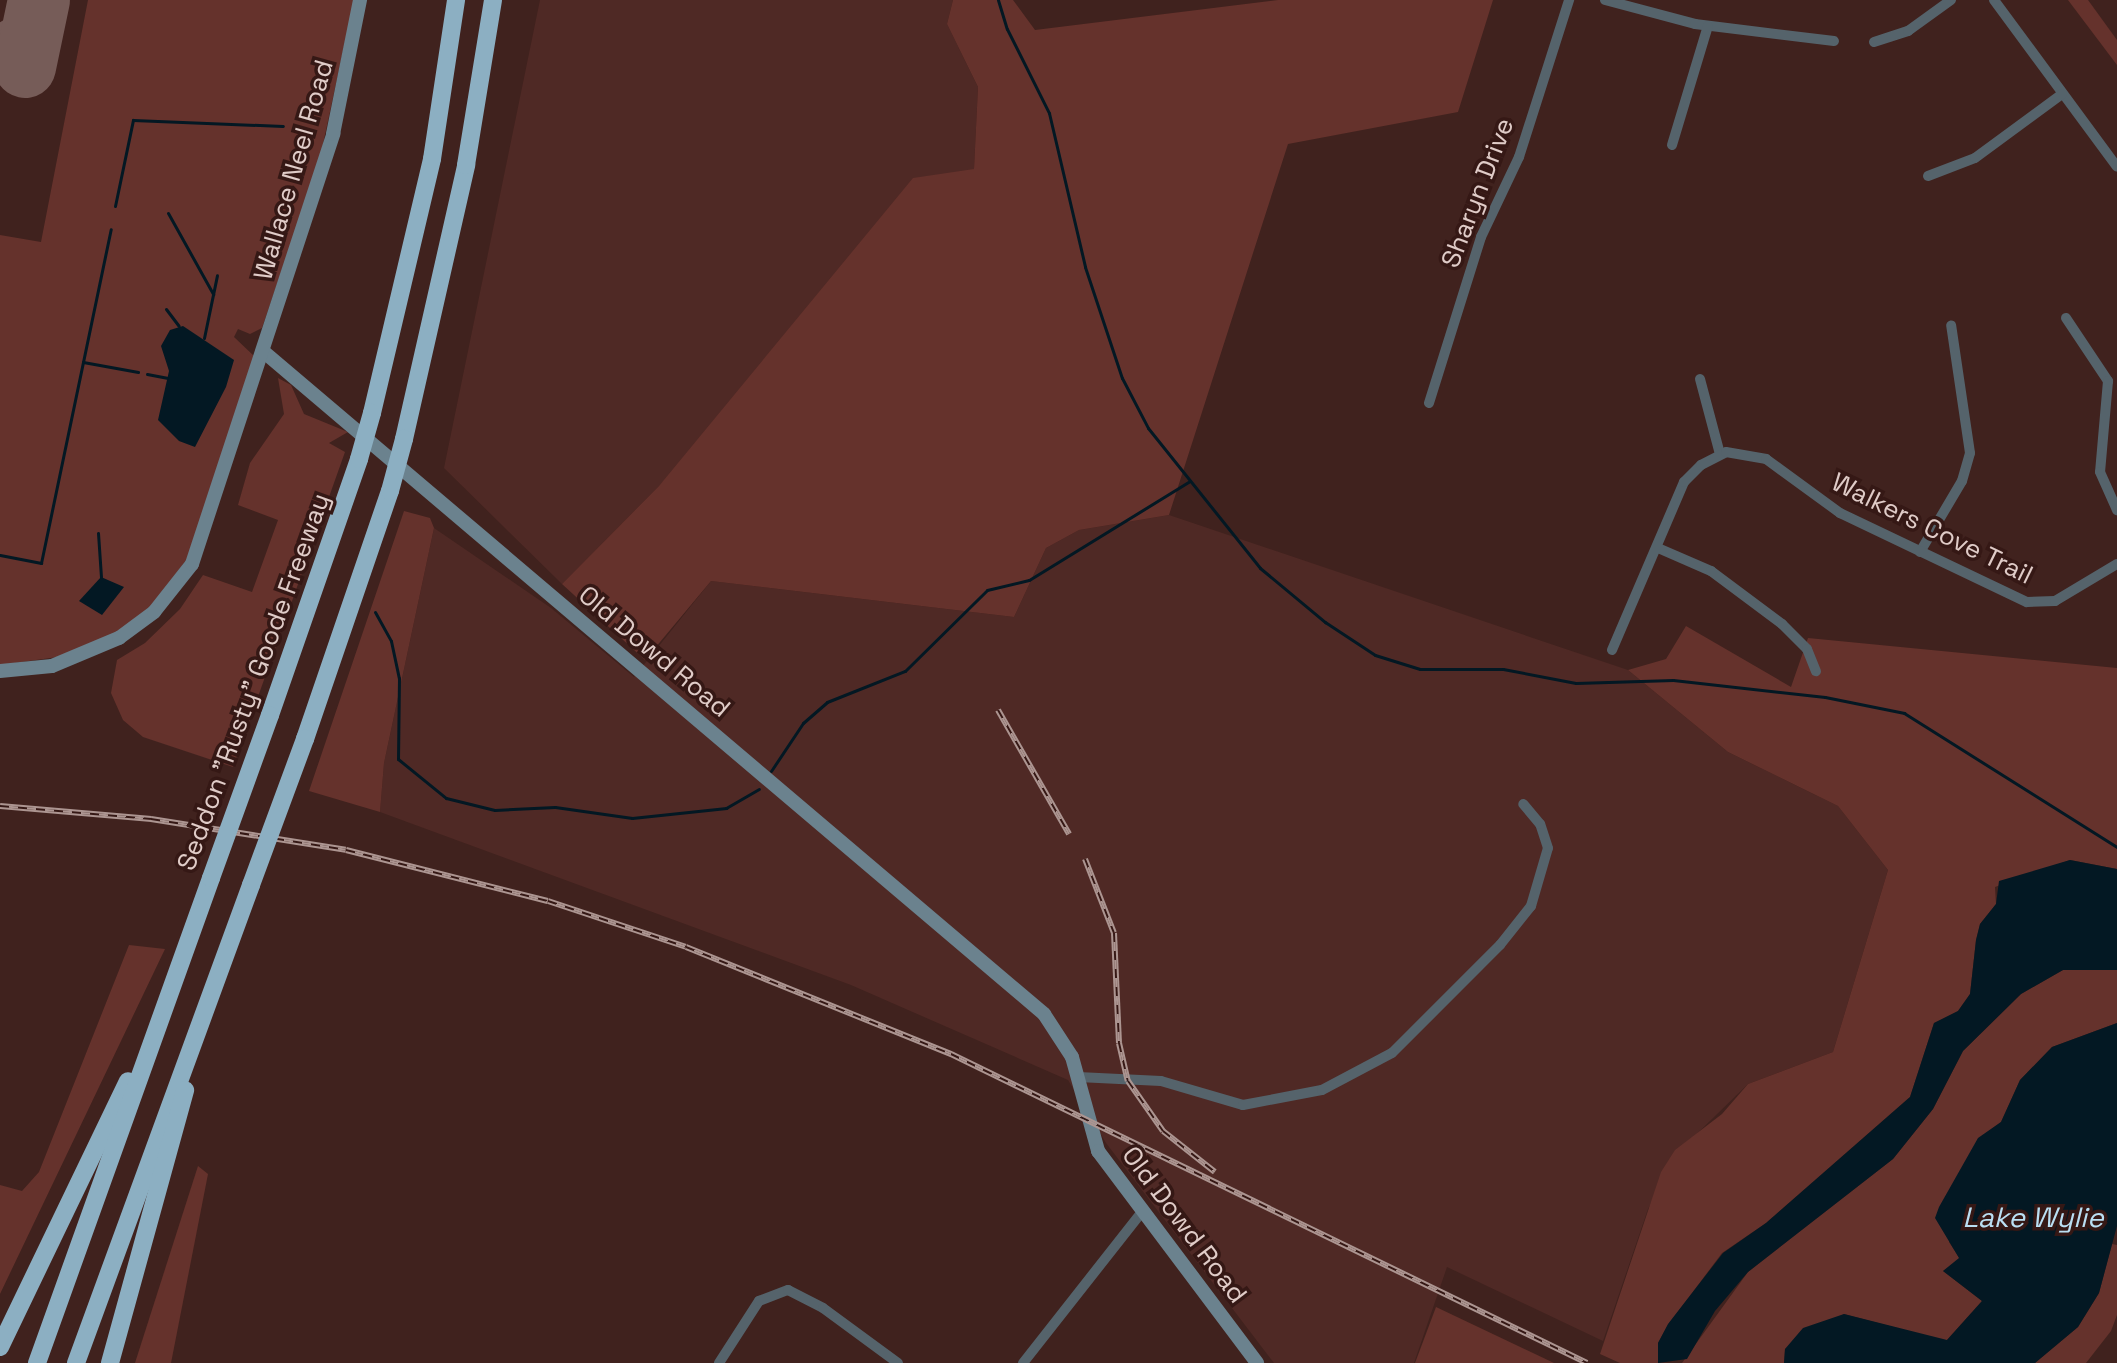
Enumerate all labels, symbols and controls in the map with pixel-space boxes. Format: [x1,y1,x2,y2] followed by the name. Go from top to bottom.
[248,56,340,284] street label: Wallace Neel Road
[1435,114,1521,272] street label: Sharyn Drive
[1826,467,2038,591] street label: Walkers Cove Trail
[171,489,337,875] street label: Seddon "Rusty" Goode Freeway
[572,580,736,724] street label: Old Dowd Road
[1115,1141,1253,1309] street label: Old Dowd Road
[1962,1200,2104,1234] water label: Lake Wylie

